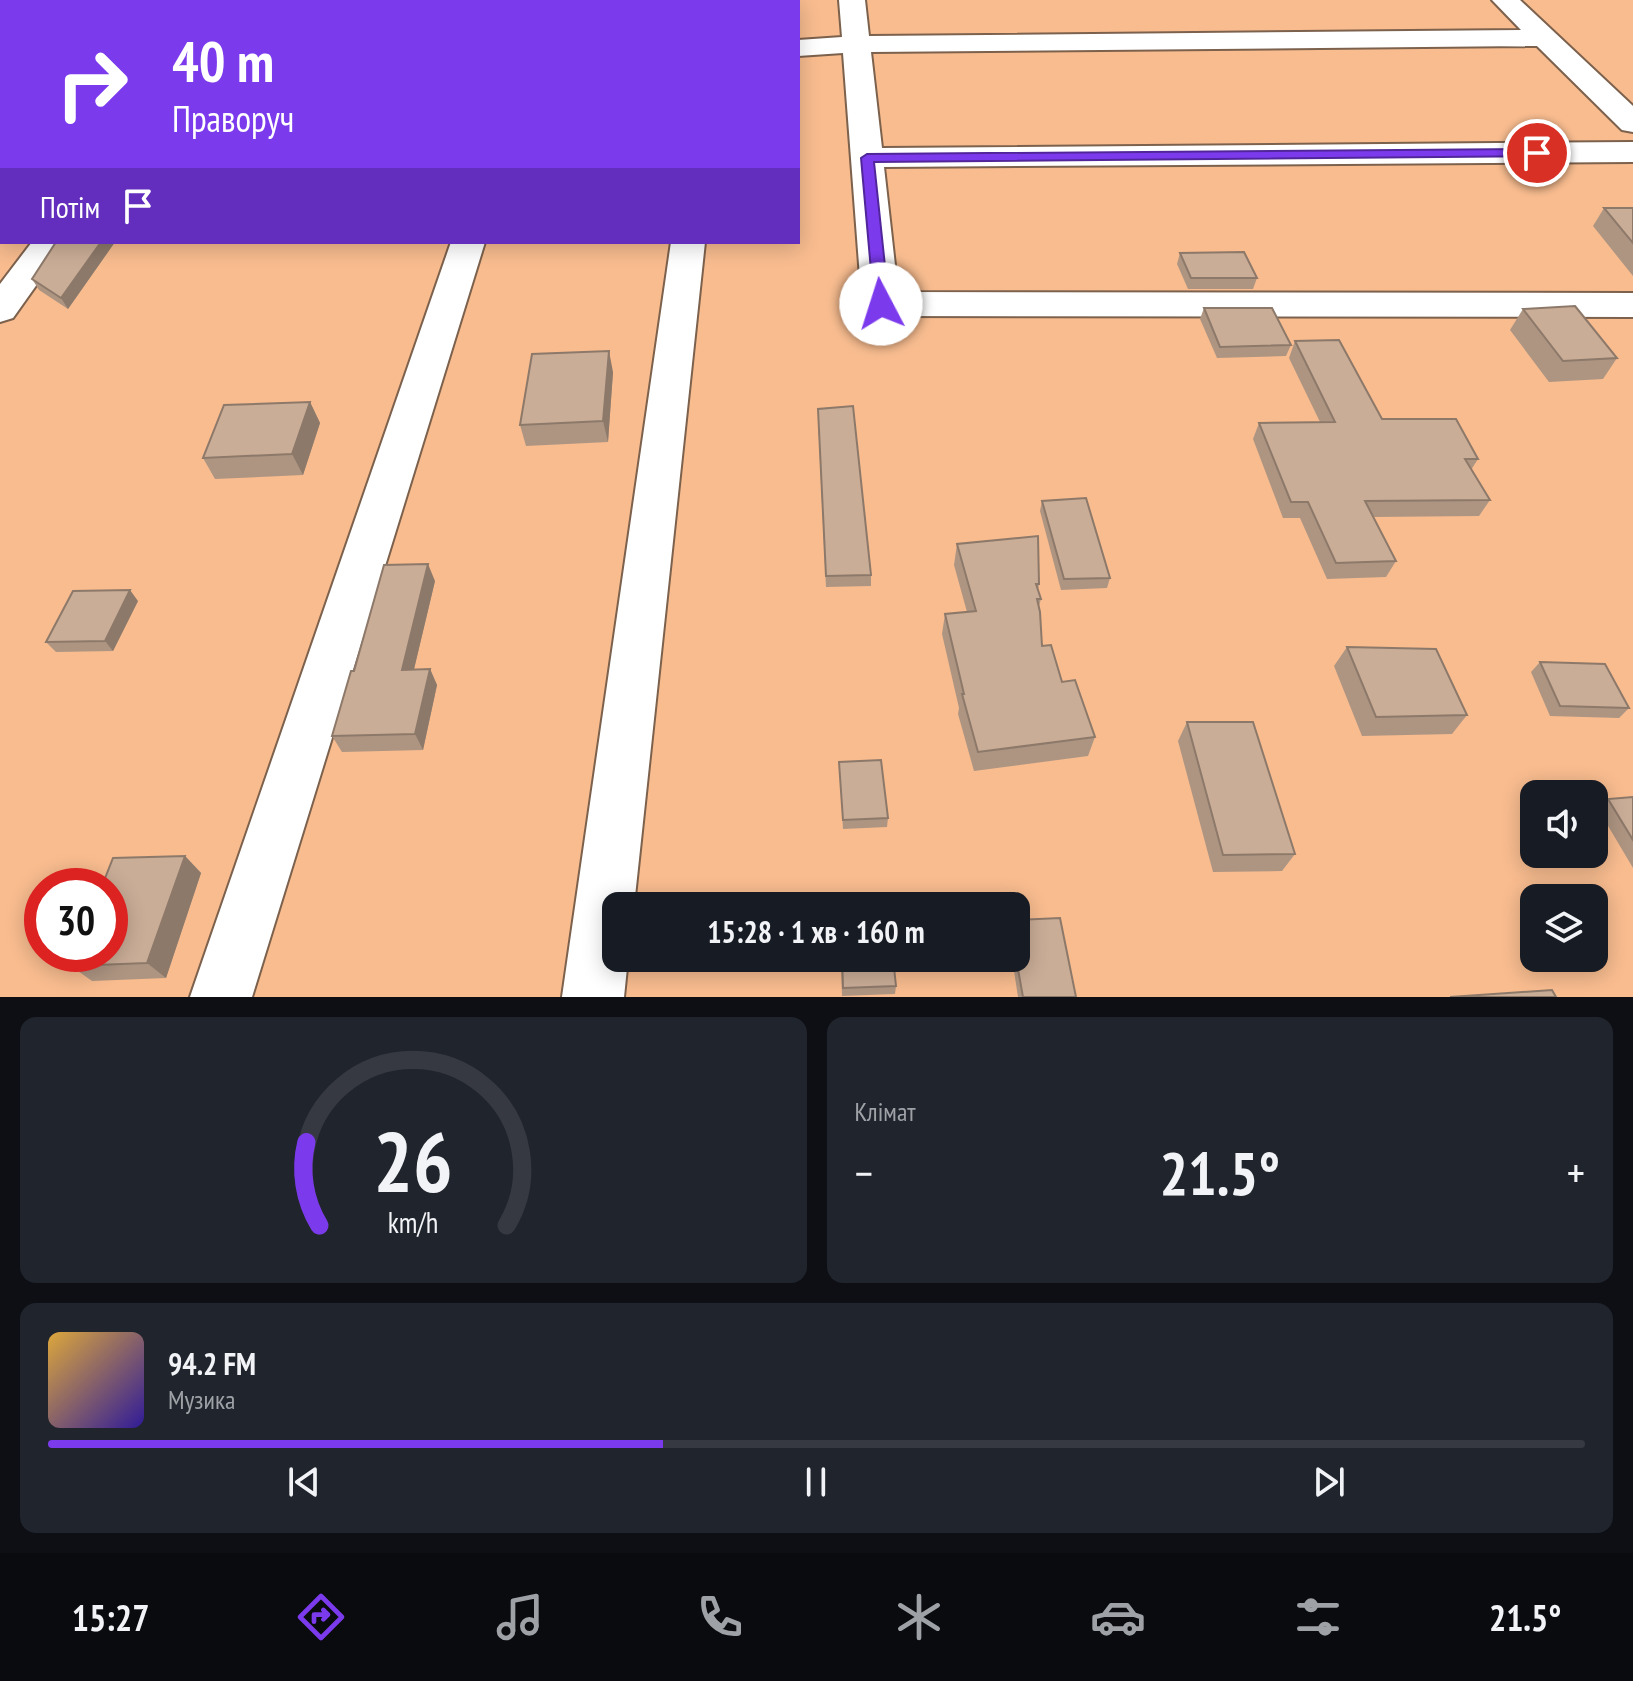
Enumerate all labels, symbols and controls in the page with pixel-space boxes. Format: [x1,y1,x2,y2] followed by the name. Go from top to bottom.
[172,25,274,97] text: 40 m
[40,32,144,136] icon: right
[172,95,294,142] text: Праворуч
[1503,119,1571,187] pin
[1515,131,1559,175] icon: arrive
[116,184,160,228] icon: arrive
[40,187,100,226] text: Потім
[839,262,923,346] position arrow
[1520,780,1608,972] map controls
[1520,780,1608,868] button: sound
[24,868,128,972] speed limit sign: 30
[1520,884,1608,972] button: layers
[707,912,925,951] text: 15:28 · 1 хв · 160 m
[855,1095,916,1128] text: Клімат
[373,1107,453,1215] text: 26
[1159,1134,1280,1212] text: 21.5°
[855,1144,873,1201] text: −
[1567,1144,1585,1201] text: +
[388,1204,439,1241] text: km/h
[168,1344,256,1383] text: 94.2 FM
[168,1383,235,1416] text: Музика
[282,1460,326,1504] icon: previous
[794,1460,838,1504] icon: pause
[1307,1460,1351,1504] icon: next
[293,1589,349,1645] icon: directions
[492,1589,548,1645] icon: music
[692,1589,748,1645] icon: phone
[891,1589,947,1645] icon: climate
[1090,1589,1146,1645] icon: car
[1290,1589,1346,1645] icon: filters
[72,1594,150,1641] text: 15:27
[1489,1594,1561,1641] text: 21.5°

